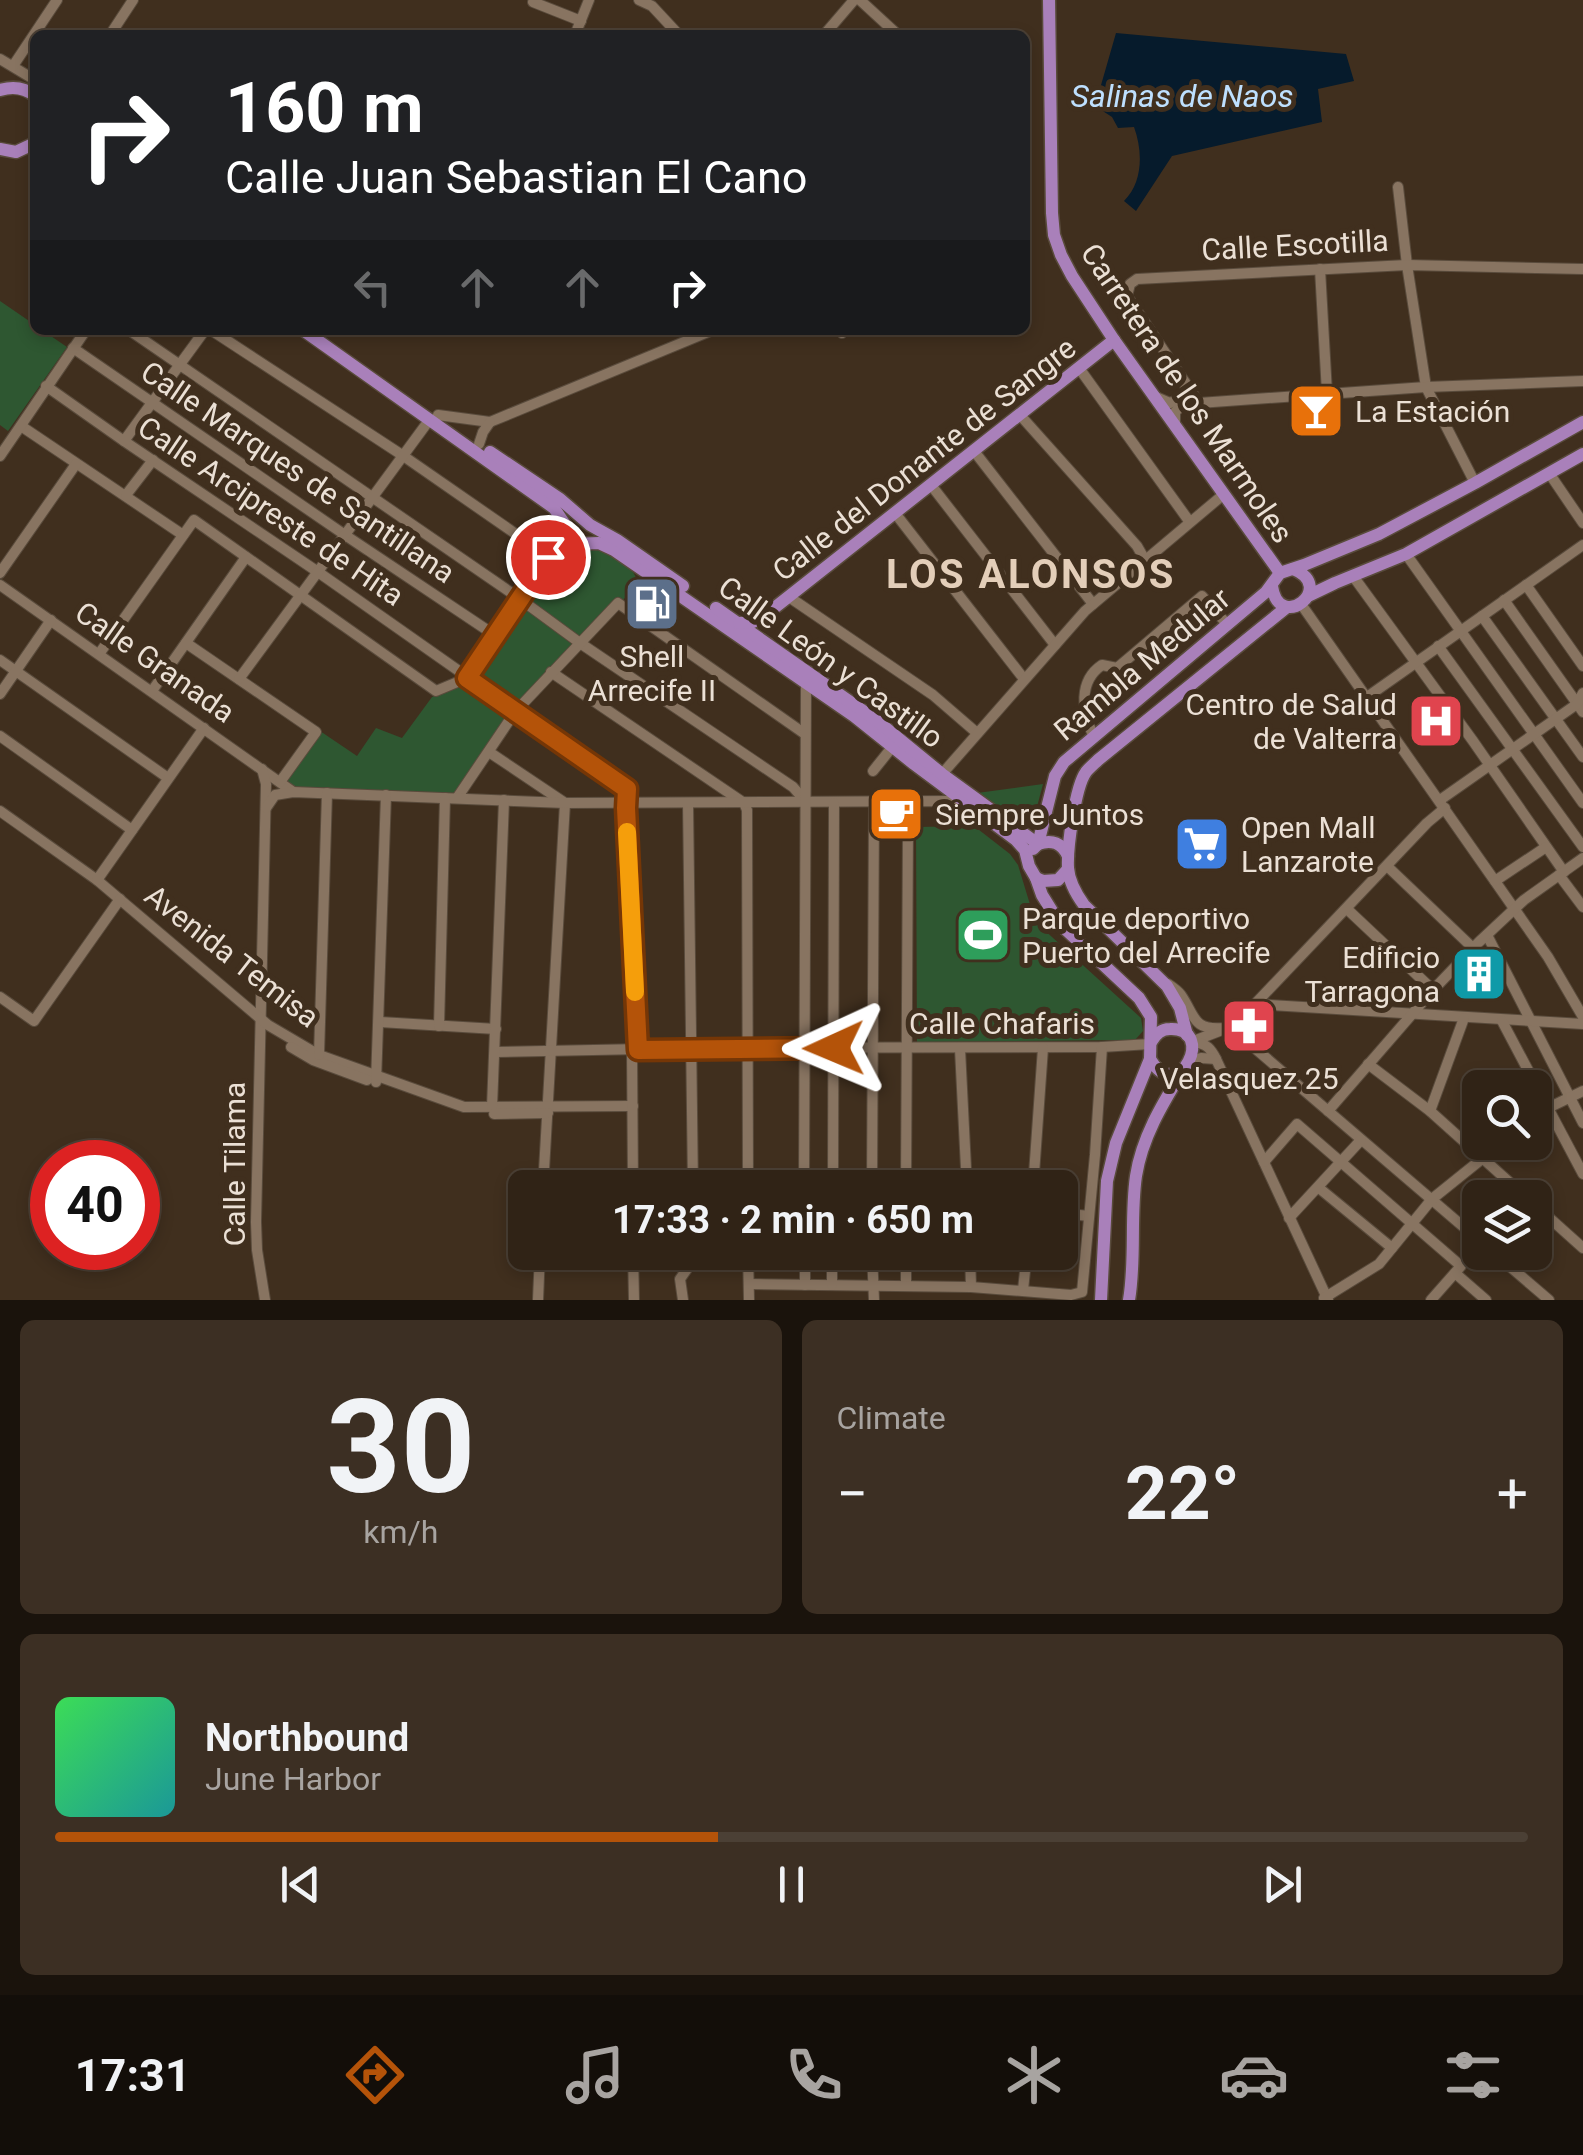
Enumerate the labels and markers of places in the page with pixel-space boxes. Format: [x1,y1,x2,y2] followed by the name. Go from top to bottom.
[1286,381,1346,441] bar icon: La Estación
[1355,394,1510,429] place label: La Estación
[506,515,591,600] pin
[622,574,682,634] fuel station icon: Shell Arrecife II
[588,639,716,708] place label: Shell Arrecife II
[1186,687,1397,756] place label: Centro de Salud de Valterra
[1406,691,1466,751] hospital icon: Centro de Salud de Valterra
[866,784,926,844] cafe icon: Siempre Juntos
[935,797,1144,832] place label: Siempre Juntos
[1241,810,1376,879] place label: Open Mall Lanzarote
[1172,814,1232,874] supermarket icon: Open Mall Lanzarote
[1022,901,1270,970] place label: Parque deportivo Puerto del Arrecife
[953,905,1013,965] sports icon: Parque deportivo Puerto del Arrecife
[1305,940,1440,1009] place label: Edificio Tarragona
[1449,944,1509,1004] building icon: Edificio Tarragona
[1219,996,1279,1056] pharmacy icon: Velasquez 25
[1159,1061,1339,1096] place label: Velasquez 25

